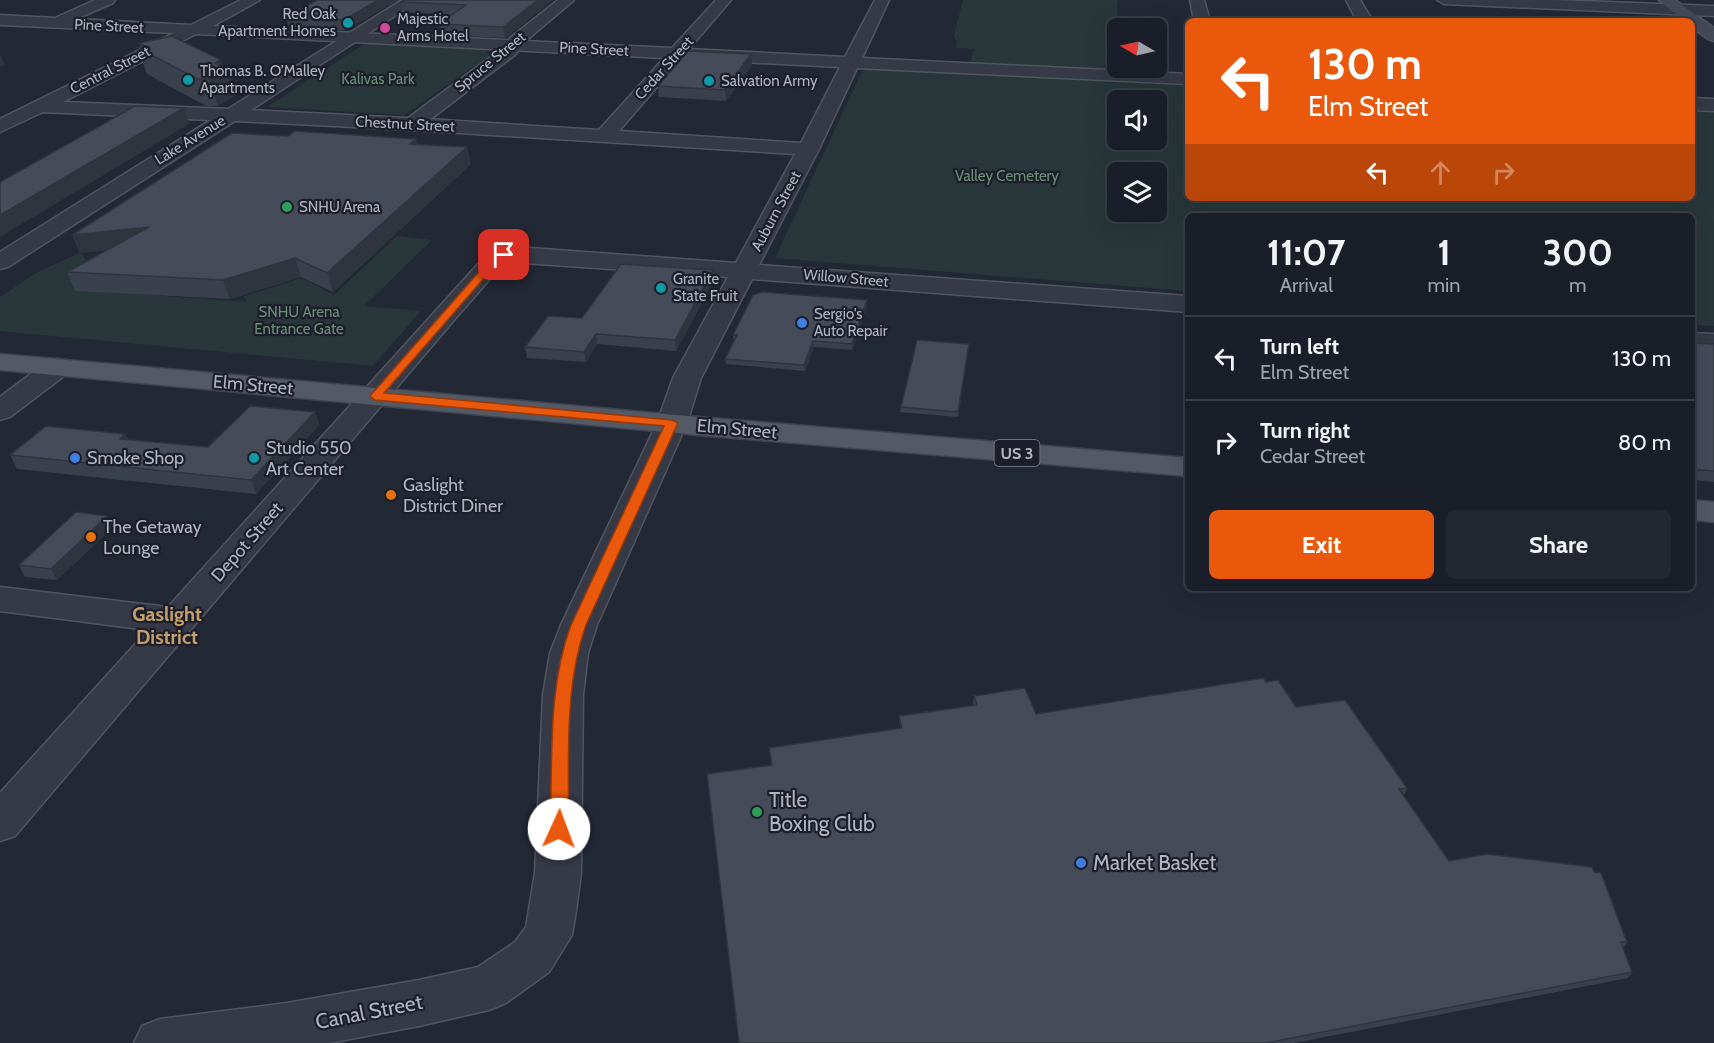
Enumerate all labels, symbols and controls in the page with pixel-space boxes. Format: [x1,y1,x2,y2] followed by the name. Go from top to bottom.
[218,5,336,40] place label: Red Oak Apartment Homes
[397,10,469,45] place label: Majestic Arms Hotel
[74,15,144,37] street label: Pine Street
[341,16,355,30] marker: Red Oak Apartment Homes
[1107,18,1167,78] north arrow
[1107,18,1167,222] map controls
[378,21,392,35] marker: Majestic Arms Hotel
[451,28,529,96] street label: Spruce Street
[631,33,697,103] street label: Cedar Street
[559,38,629,60] street label: Pine Street
[1308,38,1422,90] text: 130 m
[67,42,153,98] street label: Central Street
[1209,42,1287,120] icon: left
[200,62,325,97] place label: Thomas B. O’Malley Apartments
[341,70,415,88] park label: Kalivas Park
[721,72,818,90] place label: Salvation Army
[181,73,195,87] marker: Thomas B. O’Malley Apartments
[702,74,716,88] marker: Salvation Army
[1107,90,1167,150] button: sound
[1308,90,1428,123] text: Elm Street
[151,111,229,169] street label: Lake Avenue
[355,112,455,136] street label: Chestnut Street
[1361,156,1394,189] icon: left
[1424,156,1457,189] icon: ahead
[1487,156,1520,189] icon: right
[1107,162,1167,222] button: layers
[955,167,1059,185] park label: Valley Cemetery
[747,168,805,254] street label: Auburn Street
[299,198,381,216] place label: SNHU Arena
[280,200,294,214] marker: SNHU Arena
[478,229,529,280] pin
[1267,230,1345,274] text: 11:07
[1437,230,1451,274] text: 1
[1543,230,1613,274] text: 300
[487,238,520,271] icon: arrive
[803,265,889,291] street label: Willow Street
[673,270,738,305] place label: Granite State Fruit
[1280,273,1333,297] text: Arrival
[1428,273,1461,297] text: min
[1569,273,1587,297] text: m
[654,281,668,295] marker: Granite State Fruit
[254,303,344,338] park label: SNHU Arena Entrance Gate
[814,305,888,340] place label: Sergio's Auto Repair
[795,316,809,330] marker: Sergio's Auto Repair
[1260,333,1339,360] text: Turn left
[1209,342,1242,375] icon: left
[1612,345,1671,372] text: 130 m
[1260,360,1349,384] text: Elm Street
[212,371,294,399] street label: Elm Street
[696,415,778,443] street label: Elm Street
[1260,417,1350,444] text: Turn right
[1209,426,1242,459] icon: right
[1618,429,1671,456] text: 80 m
[266,437,352,480] place label: Studio 550 Art Center
[994,440,1040,466] road number: US 3
[1260,444,1365,468] text: Cedar Street
[87,447,184,469] place label: Smoke Shop
[68,451,82,465] marker: Smoke Shop
[247,451,261,465] marker: Studio 550 Art Center
[403,474,503,517] place label: Gaslight District Diner
[384,488,398,502] marker: Gaslight District Diner
[206,498,288,586] street label: Depot Street
[1209,510,1434,579] button: Exit
[1446,510,1671,579] button: Share
[103,516,202,559] place label: The Getaway Lounge
[84,530,98,544] marker: The Getaway Lounge
[132,602,202,649] district label: Gaslight District
[769,787,875,836] place label: Title Boxing Club
[527,797,591,861] position arrow
[750,805,764,819] marker: Title Boxing Club
[1093,850,1216,875] place label: Market Basket
[1074,856,1088,870] marker: Market Basket
[313,989,425,1034] street label: Canal Street

